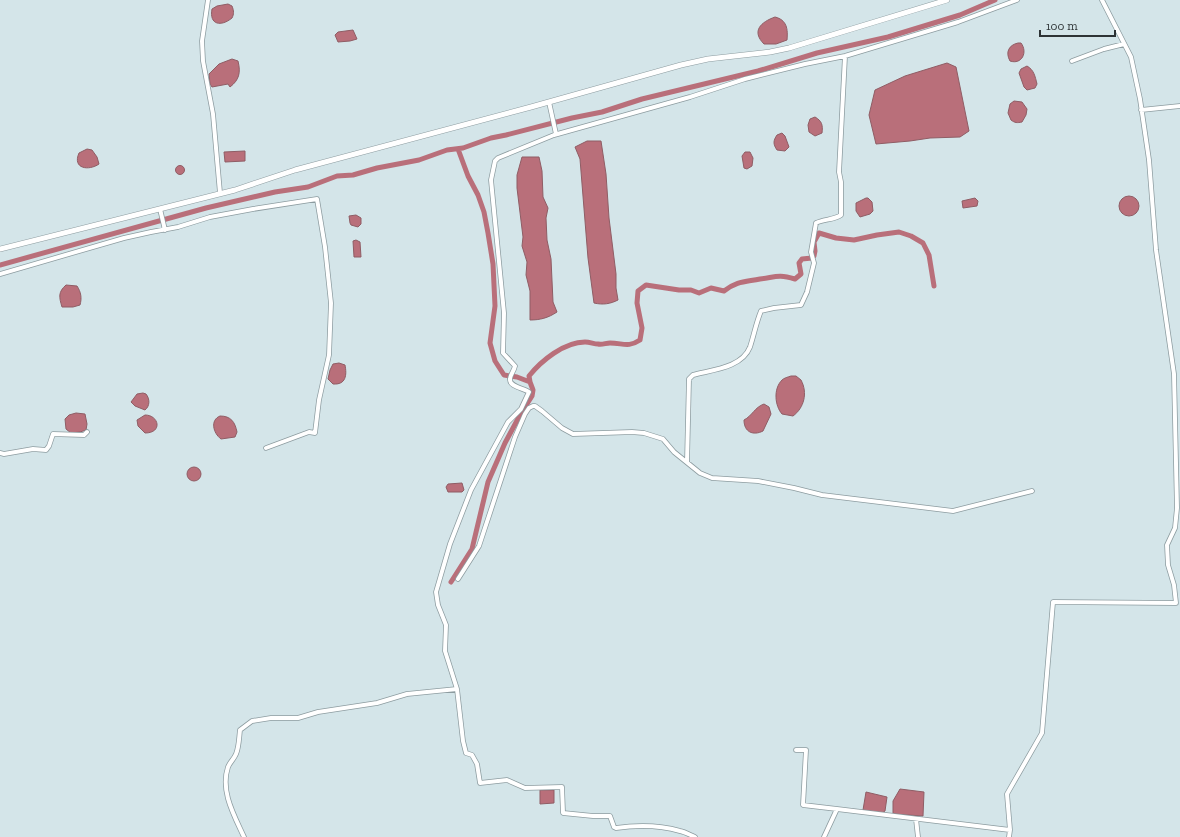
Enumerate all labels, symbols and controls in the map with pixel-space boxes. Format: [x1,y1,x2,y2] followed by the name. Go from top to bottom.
[1040,12,1115,38] scale bar
[1046,19,1078,33] text: 100 m

